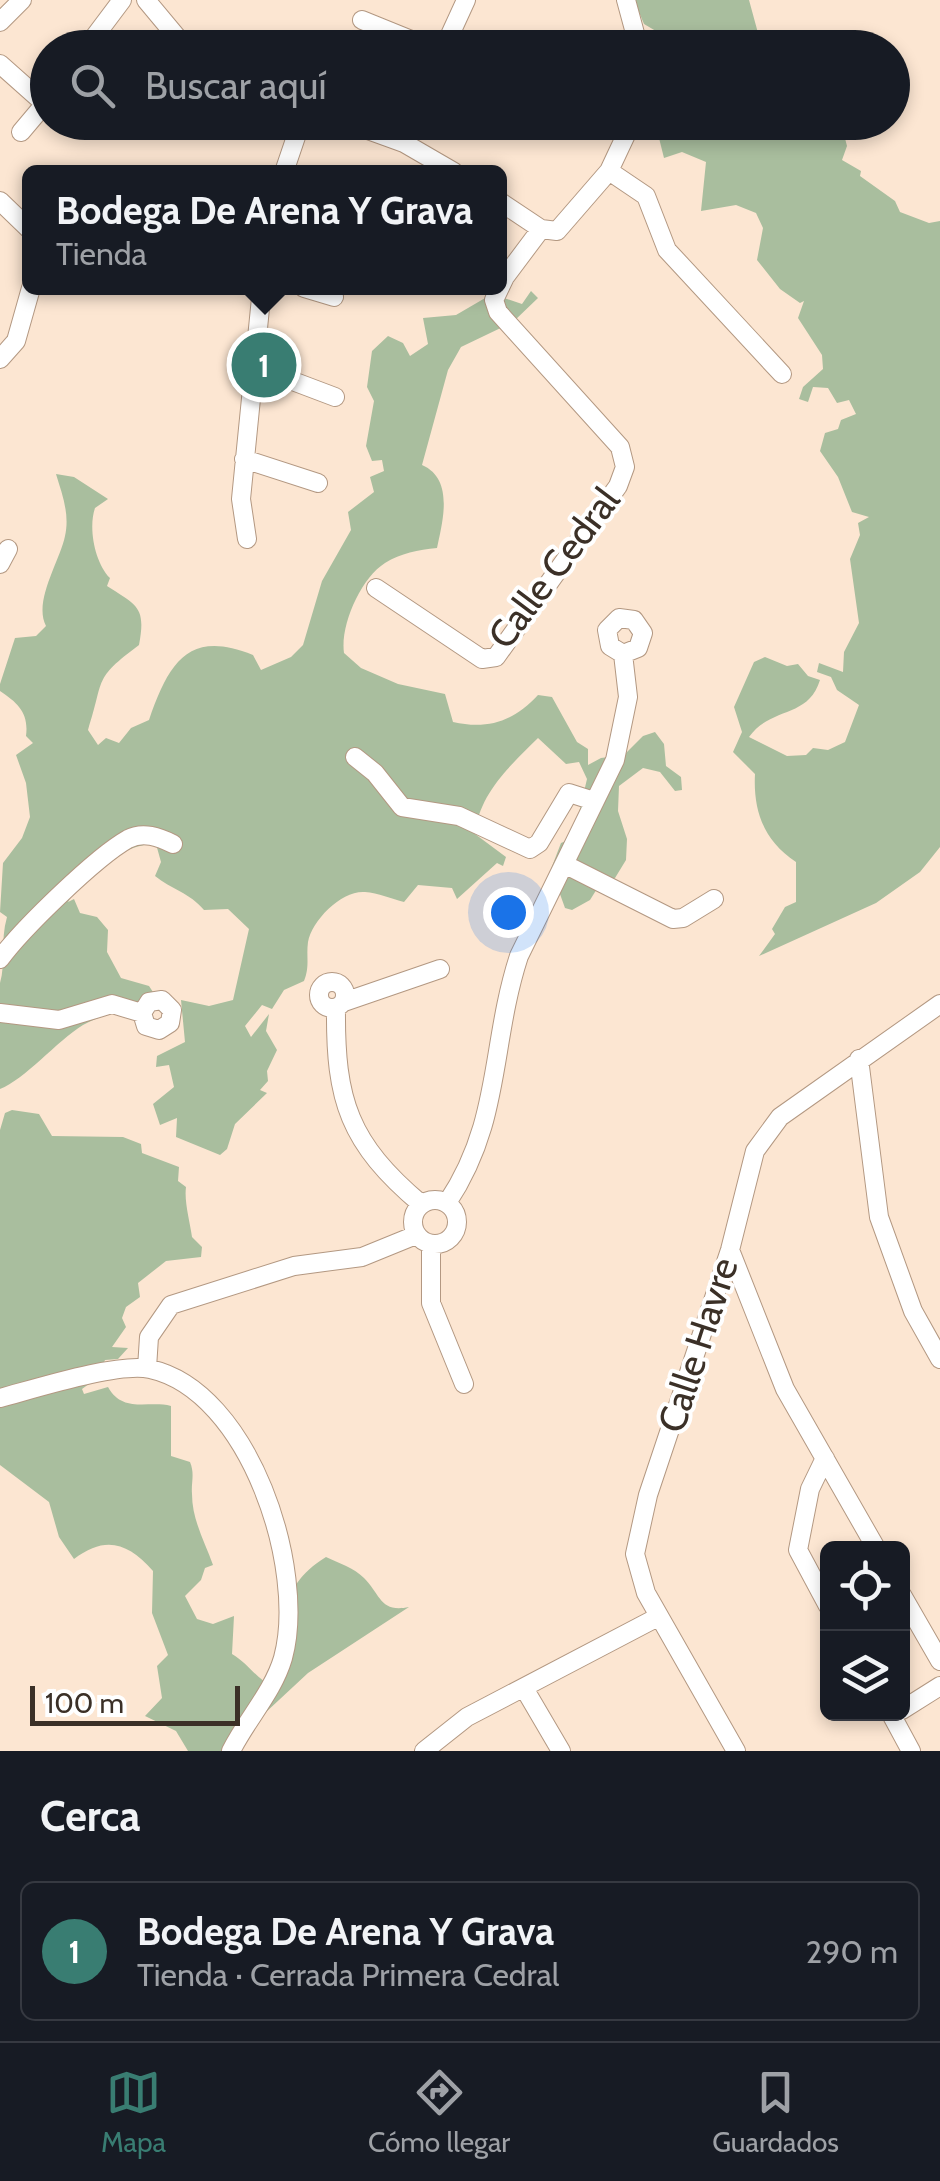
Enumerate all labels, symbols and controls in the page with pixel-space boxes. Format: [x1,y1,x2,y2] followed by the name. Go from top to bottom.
[30,30,910,140] search box
[65,58,120,113] icon: search
[145,62,327,109] text: Buscar aquí
[22,165,507,295] popup
[56,187,473,234] text: Bodega De Arena Y Grava
[56,234,147,273] text: Tienda
[232,328,296,402] pin: 1
[478,478,629,658] street label: Calle Cedral
[483,887,534,938] your location
[647,1251,748,1438] street label: Calle Havre
[820,1541,910,1721] map controls
[820,1541,910,1631] button: locate
[820,1631,910,1721] button: layers
[30,1681,240,1726] scale bar
[45,1686,124,1720] text: 100 m
[40,1790,140,1842] text: Cerca
[137,1908,554,1955] text: Bodega De Arena Y Grava
[69,1932,80,1971] text: 1
[805,1932,898,1971] text: 290 m
[137,1955,559,1994] text: Tienda · Cerrada Primera Cedral
[101,2065,166,2159] tab: Mapa
[368,2065,510,2159] tab: Cómo llegar
[712,2065,839,2159] tab: Guardados

